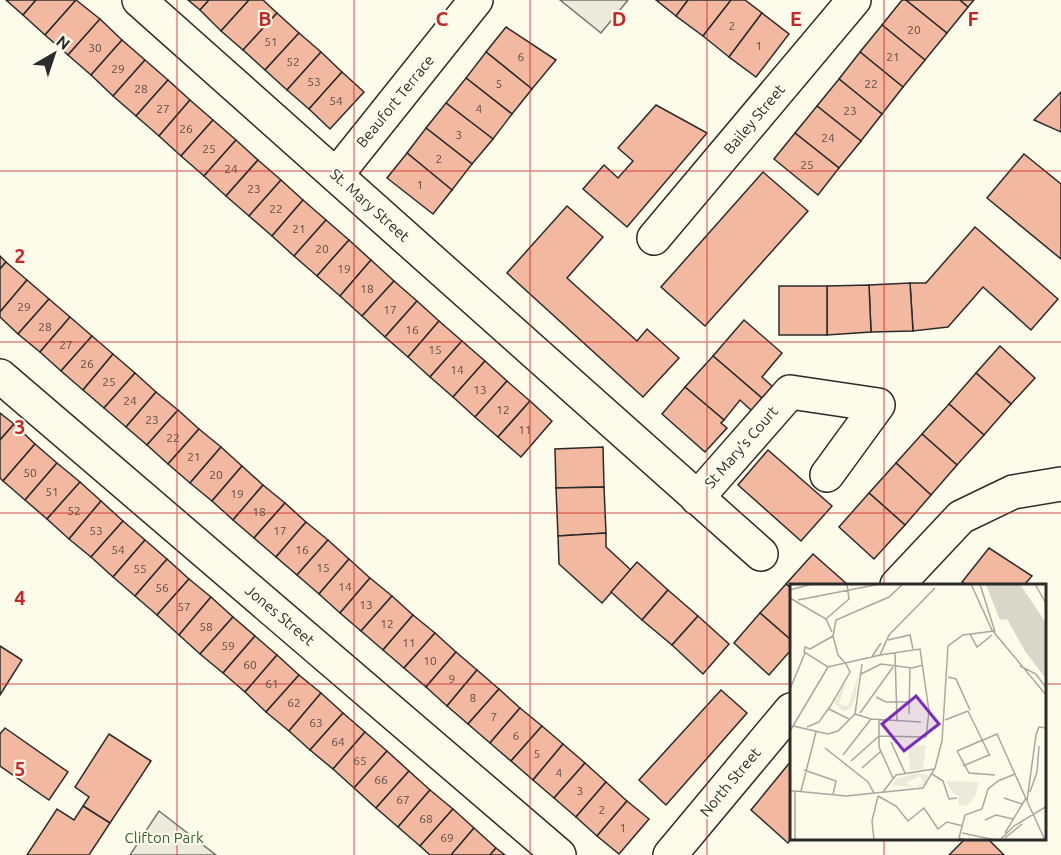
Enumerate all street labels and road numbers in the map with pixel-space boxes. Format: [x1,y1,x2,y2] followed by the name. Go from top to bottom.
[353,51,437,151] street label: Beaufort Terrace
[720,81,788,157] street label: Bailey Street
[327,165,413,245] street label: St. Mary Street
[701,403,781,491] street label: St Mary's Court
[242,581,318,649] street label: Jones Street
[696,744,764,820] street label: North Street

